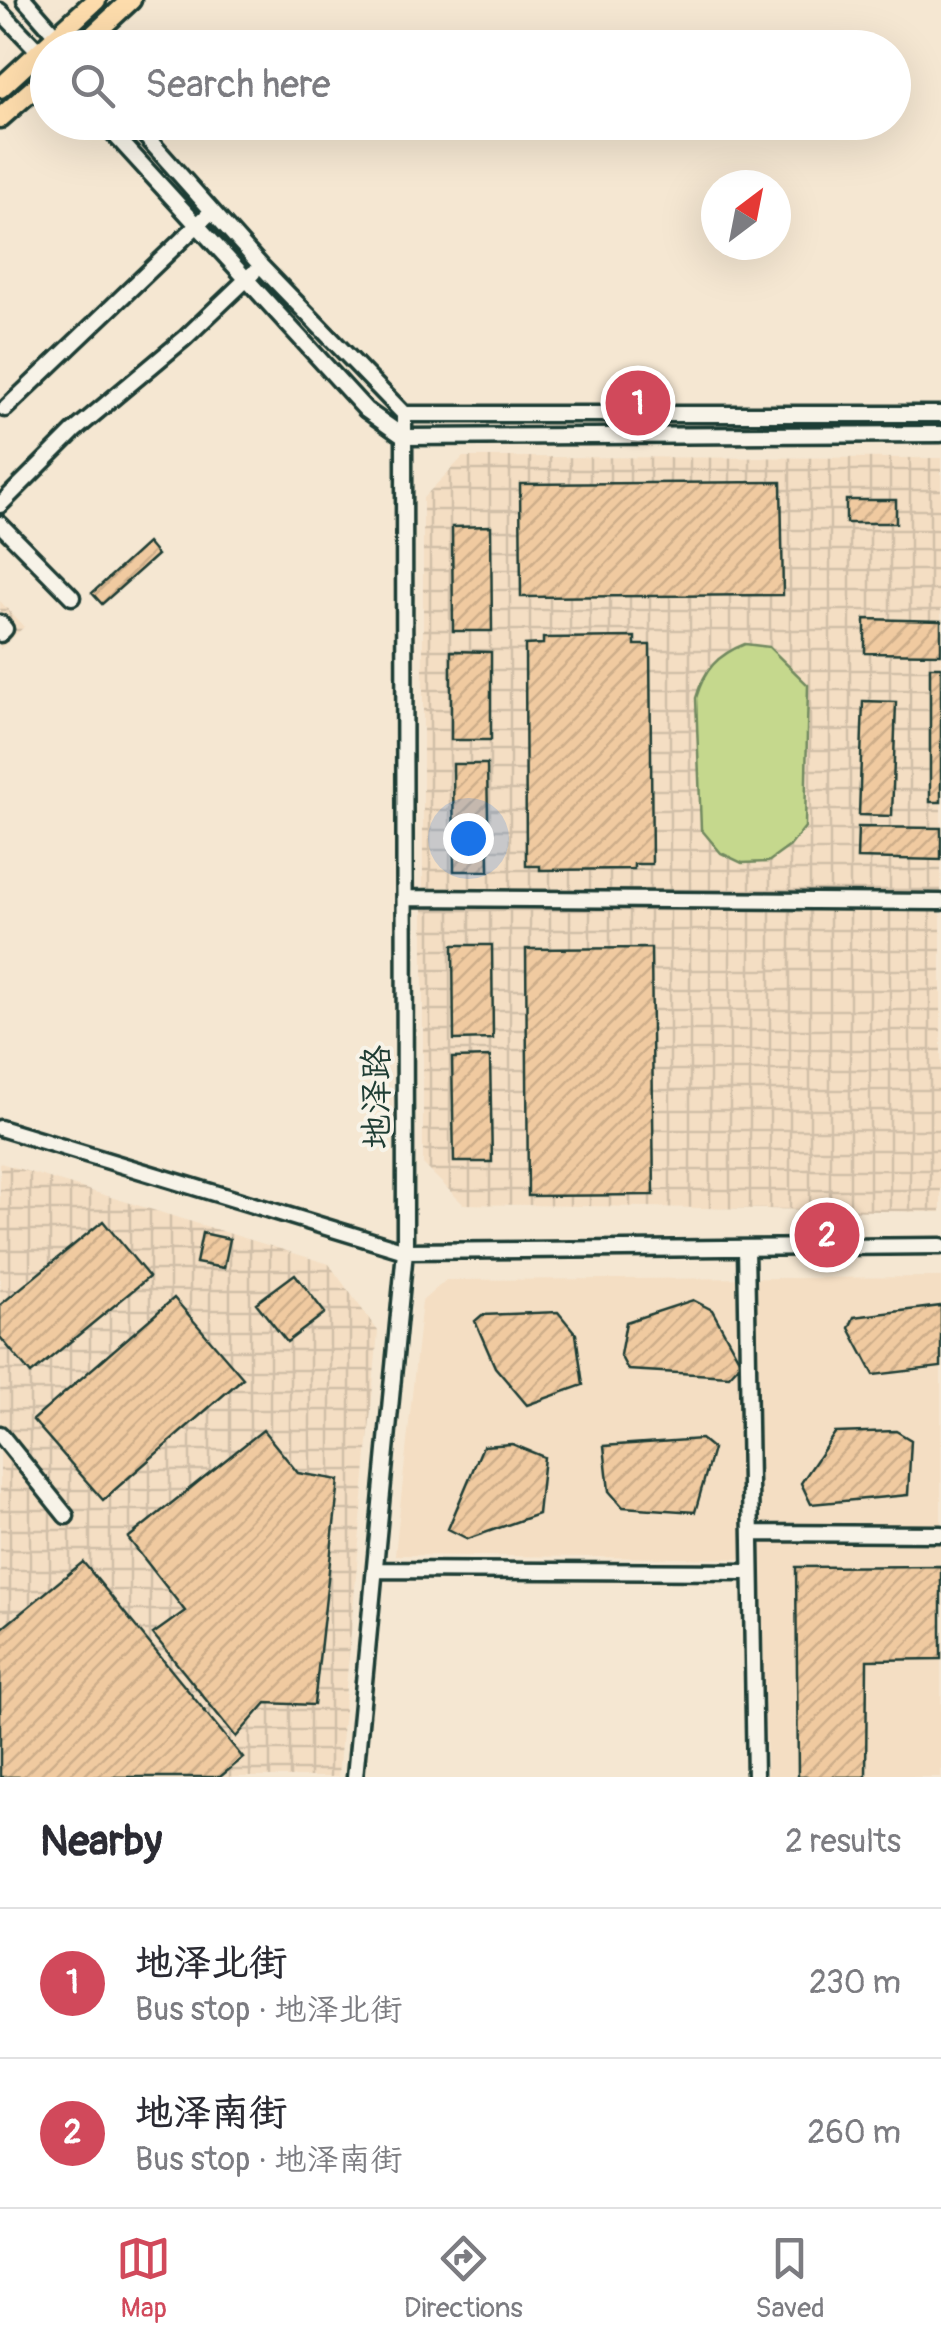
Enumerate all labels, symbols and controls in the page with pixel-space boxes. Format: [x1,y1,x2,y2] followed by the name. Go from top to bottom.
[30,30,911,140] search box
[65,58,120,113] icon: search
[145,61,331,109] text: Search here
[701,170,791,260] north arrow
[606,366,670,440] pin: 1
[443,813,494,864] your location
[355,1044,399,1150] street label: 地泽路
[794,1198,860,1272] pin: 2
[40,1816,162,1868] text: Nearby
[785,1822,901,1862] text: 2 results
[135,1939,287,1987] text: 地泽北街
[66,1963,79,2003] text: 1
[809,1963,901,2003] text: 230 m
[135,1990,403,2030] text: Bus stop · 地泽北街
[135,2089,287,2137] text: 地泽南街
[64,2113,81,2153] text: 2
[807,2113,901,2153] text: 260 m
[135,2140,403,2180] text: Bus stop · 地泽南街
[116,2231,171,2326] tab: Map
[404,2231,523,2326] tab: Directions
[755,2231,825,2326] tab: Saved

